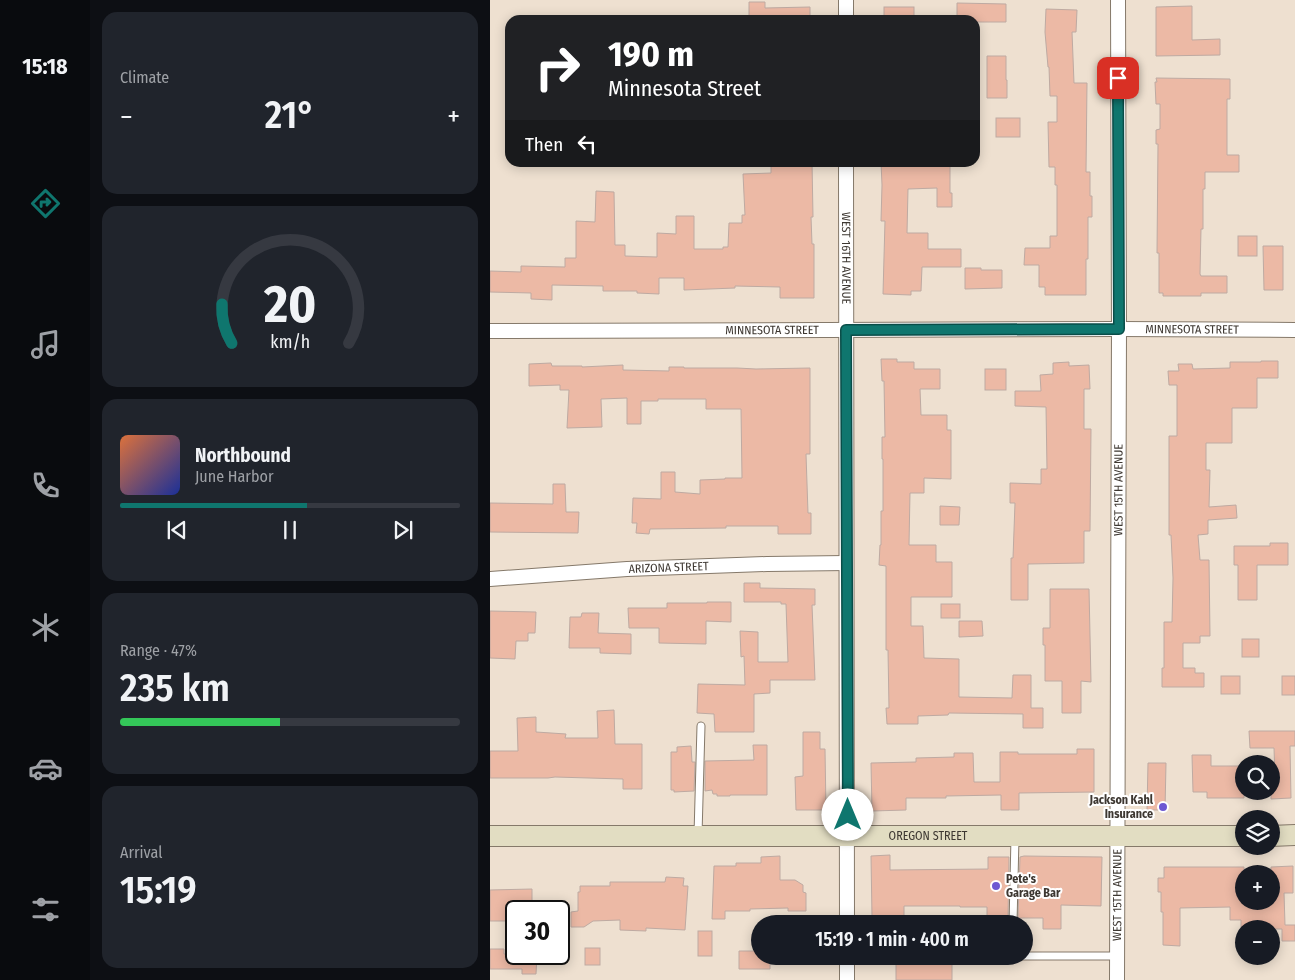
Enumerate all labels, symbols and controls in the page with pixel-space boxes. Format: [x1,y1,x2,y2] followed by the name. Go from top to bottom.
[608,33,694,75] text: 190 m
[525,35,590,100] icon: right
[22,53,68,80] text: 15:18
[1097,57,1139,99] pin
[1104,64,1132,92] icon: arrive
[120,68,169,87] text: Climate
[608,75,761,102] text: Minnesota Street
[265,92,315,138] text: 21°
[120,100,133,133] text: −
[447,100,460,133] text: +
[573,130,601,158] icon: left
[525,133,563,156] text: Then
[28,186,63,221] icon: directions
[839,212,853,304] street label: WEST 16TH AVENUE
[263,273,316,336] text: 20
[1145,322,1239,337] street label: MINNESOTA STREET
[725,323,819,337] street label: MINNESOTA STREET
[28,327,63,362] icon: music
[270,331,310,353] text: km/h
[195,444,291,467] text: Northbound
[1111,444,1126,536] street label: WEST 15TH AVENUE
[195,467,273,486] text: June Harbor
[28,468,63,503] icon: phone
[163,516,191,544] icon: previous
[276,516,304,544] icon: pause
[389,516,417,544] icon: next
[628,559,709,576] street label: ARIZONA STREET
[28,610,63,645] icon: climate
[120,641,197,660] text: Range · 47%
[120,665,230,711] text: 235 km
[28,751,63,786] icon: car
[1235,755,1280,965] map controls
[1235,755,1280,800] button: search
[821,788,873,840] position arrow
[1088,793,1154,821] place label: Jackson Kahl Insurance
[1157,801,1169,813] marker: Jackson Kahl Insurance
[1235,810,1280,855] button: layers
[889,829,968,843] street label: OREGON STREET
[120,843,162,862] text: Arrival
[1110,849,1124,941] street label: WEST 15TH AVENUE
[1235,865,1280,910] button: +
[120,867,197,913] text: 15:19
[1006,872,1061,900] place label: Pete's Garage Bar
[990,880,1002,892] marker: Pete's Garage Bar
[28,892,63,927] icon: filters
[505,900,570,965] speed limit sign: 30
[1235,920,1280,965] button: −
[815,928,969,951] text: 15:19 · 1 min · 400 m

